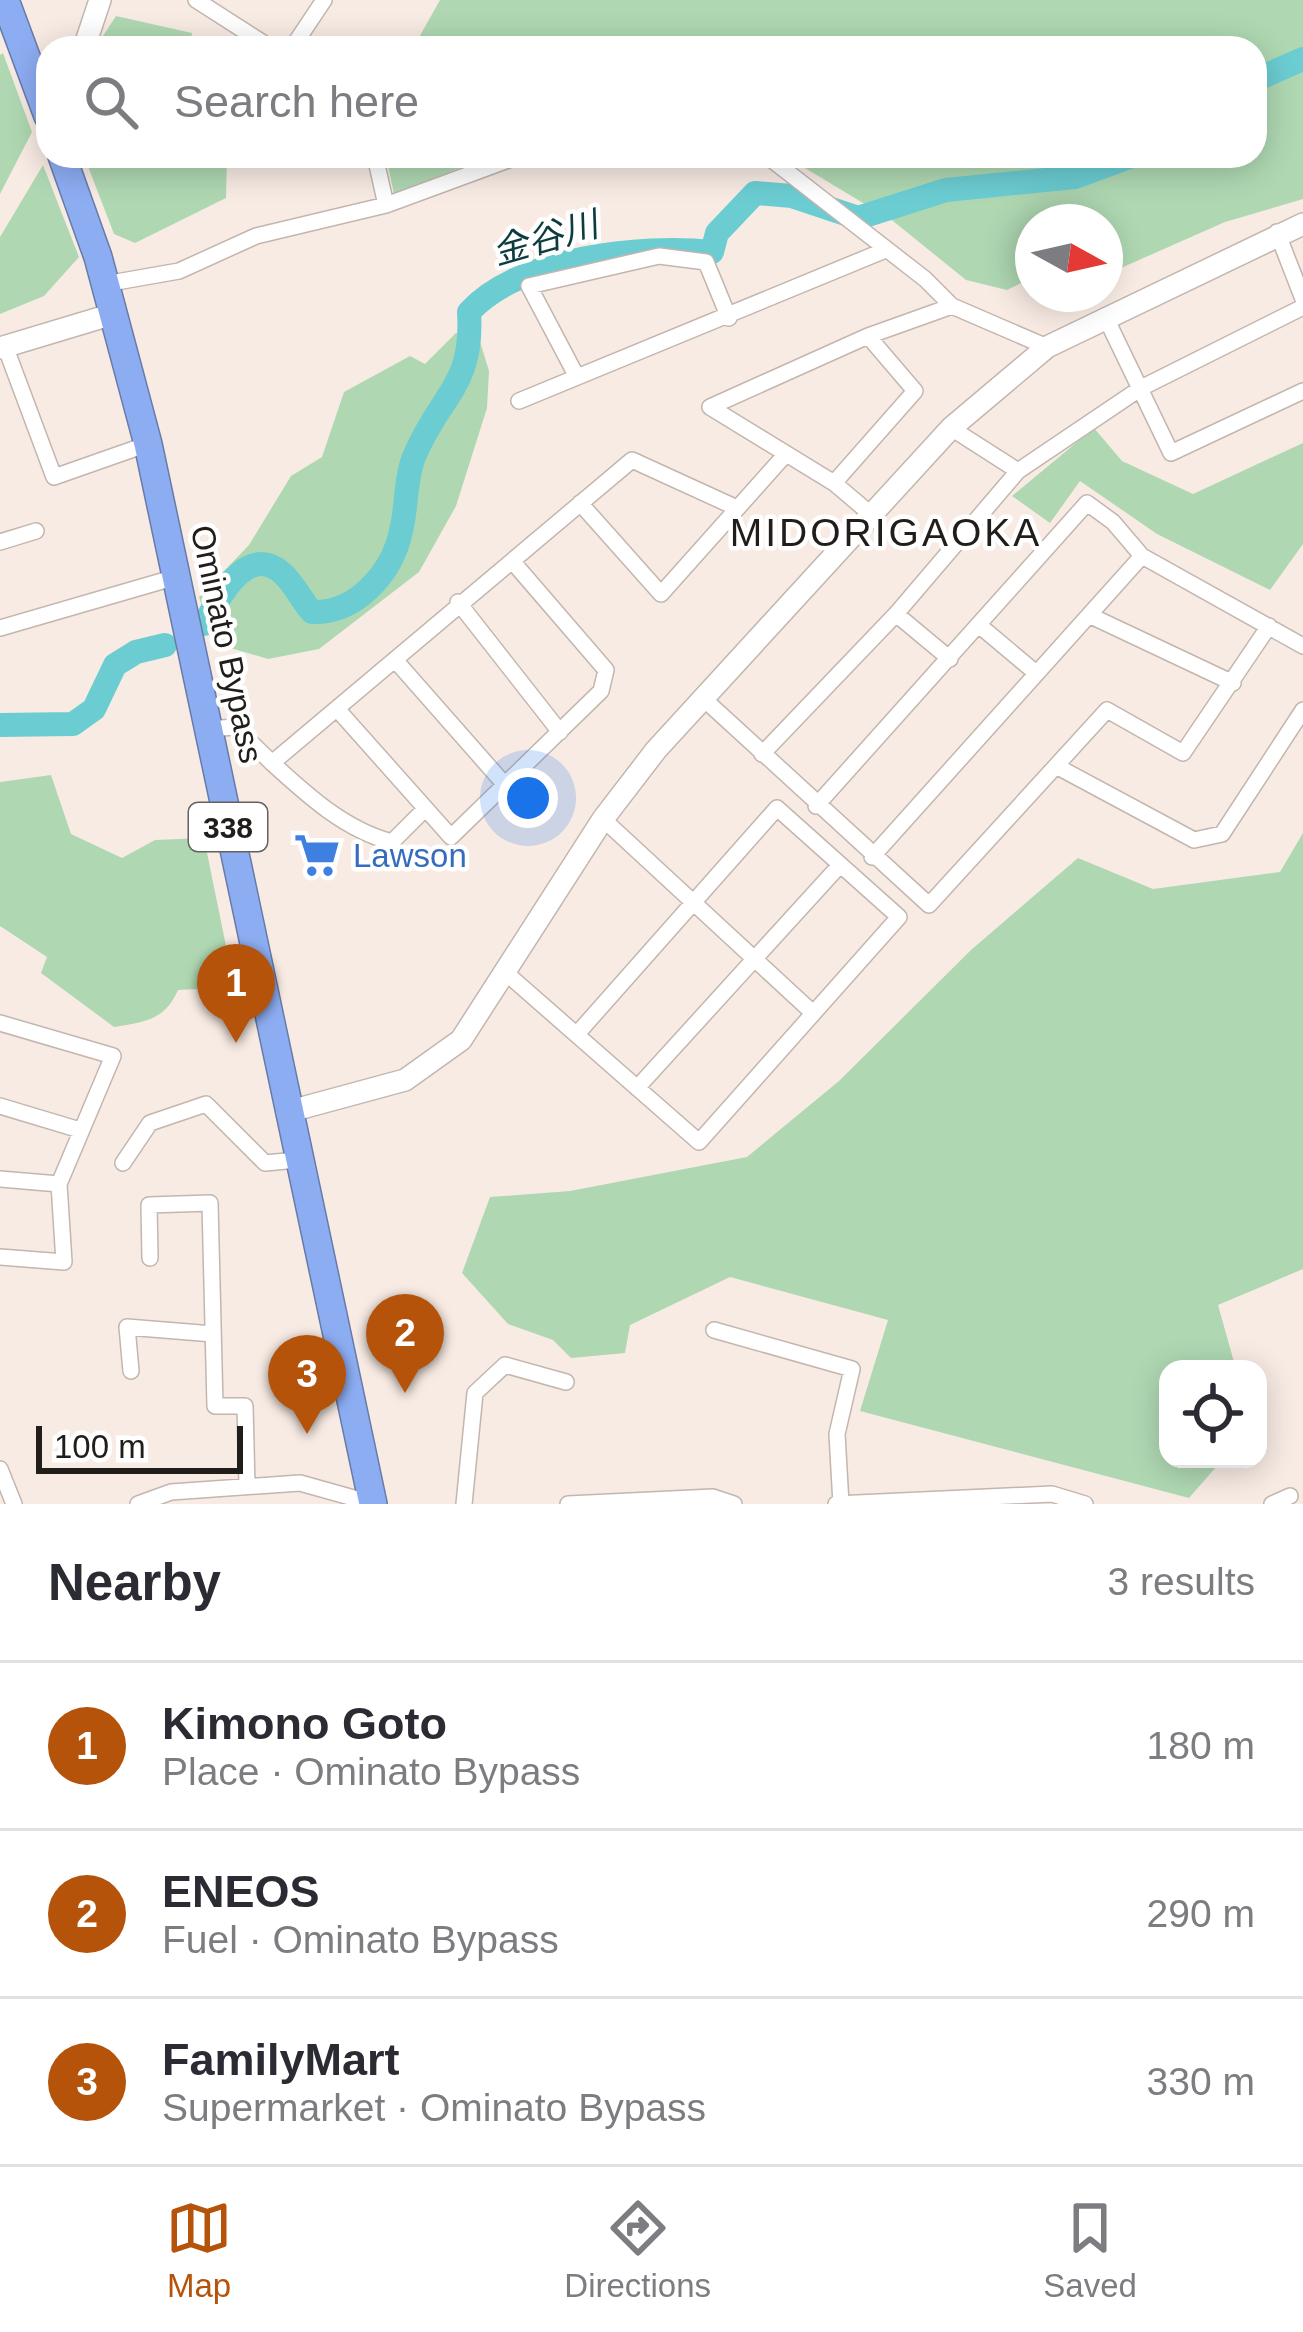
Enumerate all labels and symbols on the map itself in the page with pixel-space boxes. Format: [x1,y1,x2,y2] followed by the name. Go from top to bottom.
[487,202,606,273] water label: 金谷川
[1015,204,1123,312] north arrow
[730,511,1042,554] district label: MIDORIGAOKA
[184,522,270,766] street label: Ominato Bypass
[498,768,558,828] your location
[189,803,267,851] road number: 338
[292,830,342,880] supermarket icon: Lawson
[353,837,467,874] place label: Lawson
[197,944,275,1043] pin: 1
[366,1294,444,1393] pin: 2
[268,1335,346,1434] pin: 3
[36,1420,243,1473] scale bar

